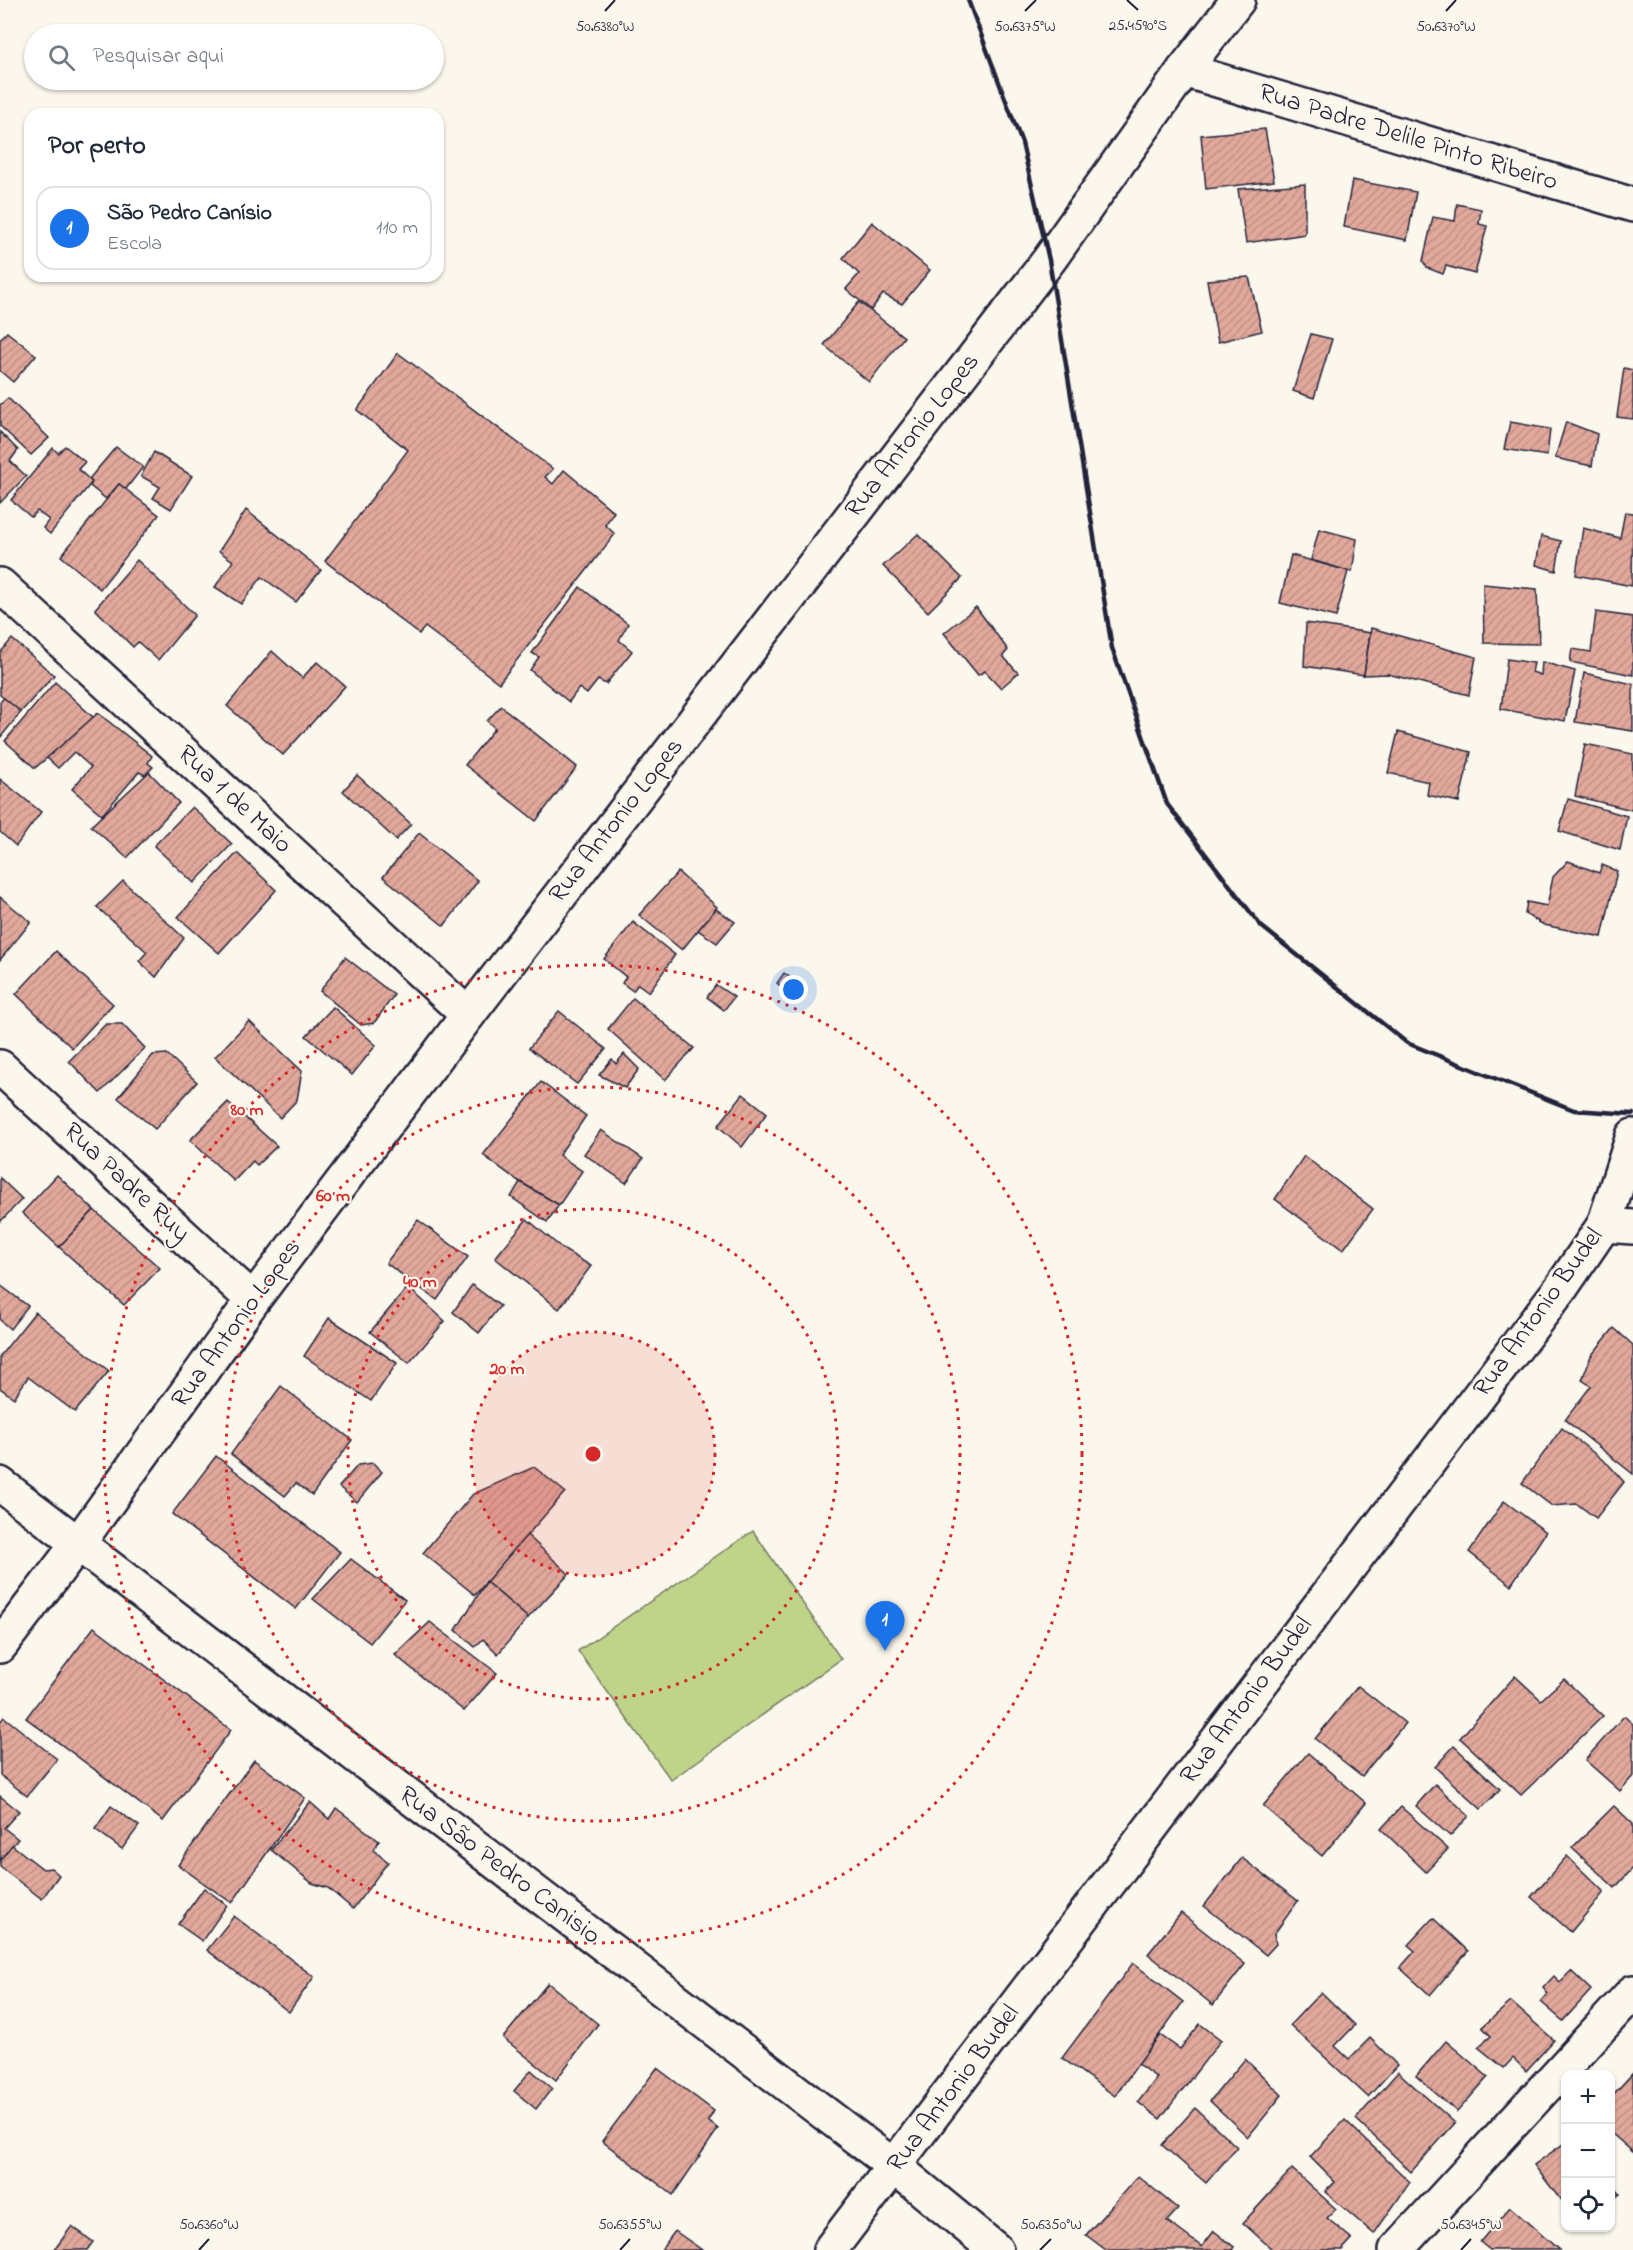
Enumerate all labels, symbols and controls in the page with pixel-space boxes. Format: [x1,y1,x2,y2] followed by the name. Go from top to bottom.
[1109,15,1168,37] text: 25.4590°S
[576,16,634,38] text: 50.6380°W
[994,16,1056,38] text: 50.6375°W
[1416,16,1476,38] text: 50.6370°W
[24,24,444,90] search box
[45,41,78,74] icon: search
[93,41,224,73] text: Pesquisar aqui
[1254,74,1562,202] street label: Rua Padre Delile Pinto Ribeiro
[48,128,146,166] text: Por perto
[107,198,272,230] text: São Pedro Canísio
[66,214,73,243] text: 1
[376,214,418,243] text: 110 m
[107,230,162,259] text: Escola
[836,345,990,527] street label: Rua Antonio Lopes
[540,730,694,912] street label: Rua Antonio Lopes
[168,737,300,863] street label: Rua 1 de Maio
[779,975,808,1004] your location
[230,1098,264,1124] text: 80 m
[54,1114,198,1252] street label: Rua Padre Ruy
[316,1184,350,1210] text: 60 m
[1464,1220,1614,1406] street label: Rua Antonio Budel
[163,1232,311,1416] street label: Rua Antonio Lopes
[403,1270,437,1296] text: 40 m
[488,1357,525,1383] text: 20 m
[583,1444,603,1464] centre of rings
[866,1602,904,1651] pin: 1
[1171,1609,1323,1793] street label: Rua Antonio Budel
[390,1777,608,1955] street label: Rua São Pedro Canisio
[878,1997,1030,2181] street label: Rua Antonio Budel
[1561,2070,1615,2232] map controls
[1561,2070,1615,2124] button: +
[1561,2124,1615,2178] button: −
[1561,2178,1615,2232] button: locate
[179,2214,239,2236] text: 50.6360°W
[598,2214,662,2236] text: 50.6355°W
[1020,2214,1082,2236] text: 50.6350°W
[1440,2214,1502,2236] text: 50.6345°W

